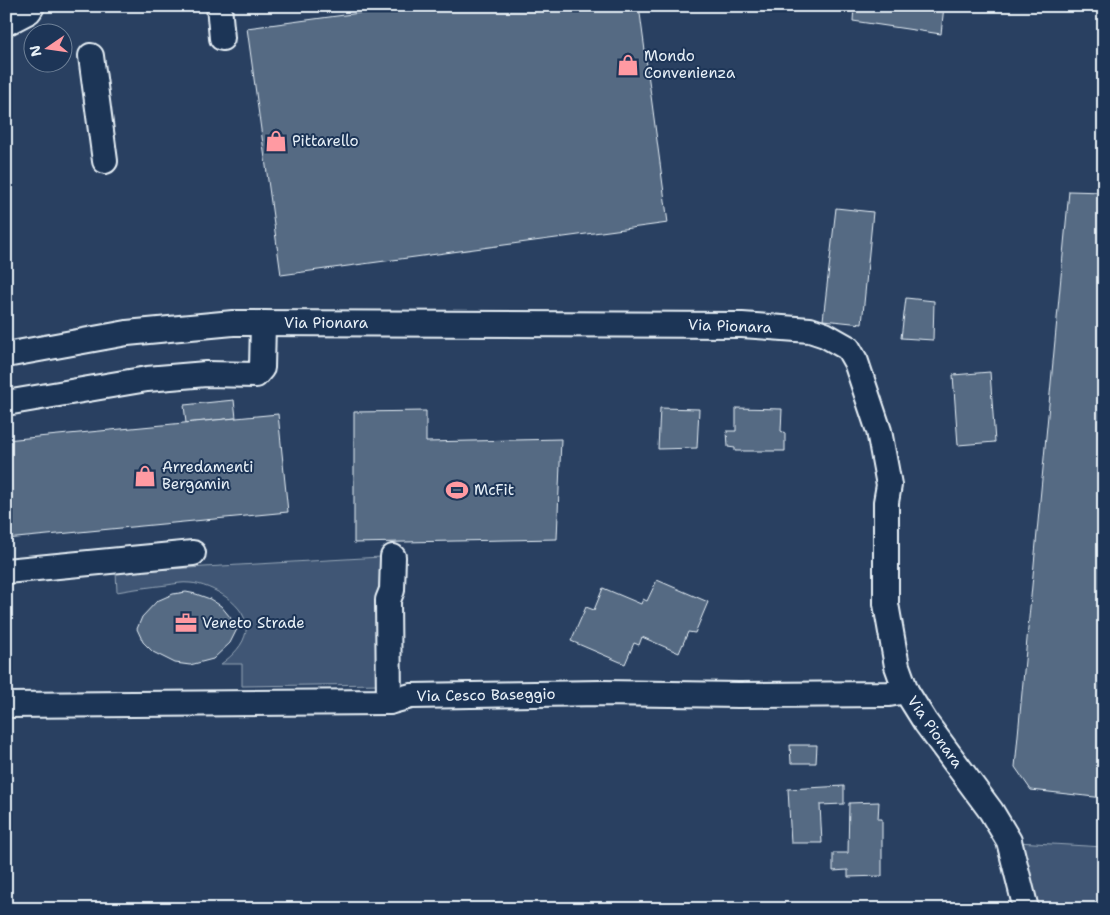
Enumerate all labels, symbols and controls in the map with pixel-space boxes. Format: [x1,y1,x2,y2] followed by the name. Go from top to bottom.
[22,22,72,72] north arrow
[25,43,45,58] text: N
[644,46,736,83] place label: Mondo Convenienza
[615,52,641,78] shop icon: Mondo Convenienza
[263,128,289,154] shop icon: Pittarello
[292,131,359,151] place label: Pittarello
[284,313,369,333] street label: Via Pionara
[688,315,773,337] street label: Via Pionara
[162,457,254,494] place label: Arredamenti Bergamin
[132,463,158,489] shop icon: Arredamenti Bergamin
[444,477,470,503] sports icon: McFit
[474,480,514,500] place label: McFit
[173,610,199,636] office icon: Veneto Strade
[202,613,305,633] place label: Veneto Strade
[416,684,556,706] street label: Via Cesco Baseggio
[903,692,968,773] street label: Via Pionara

